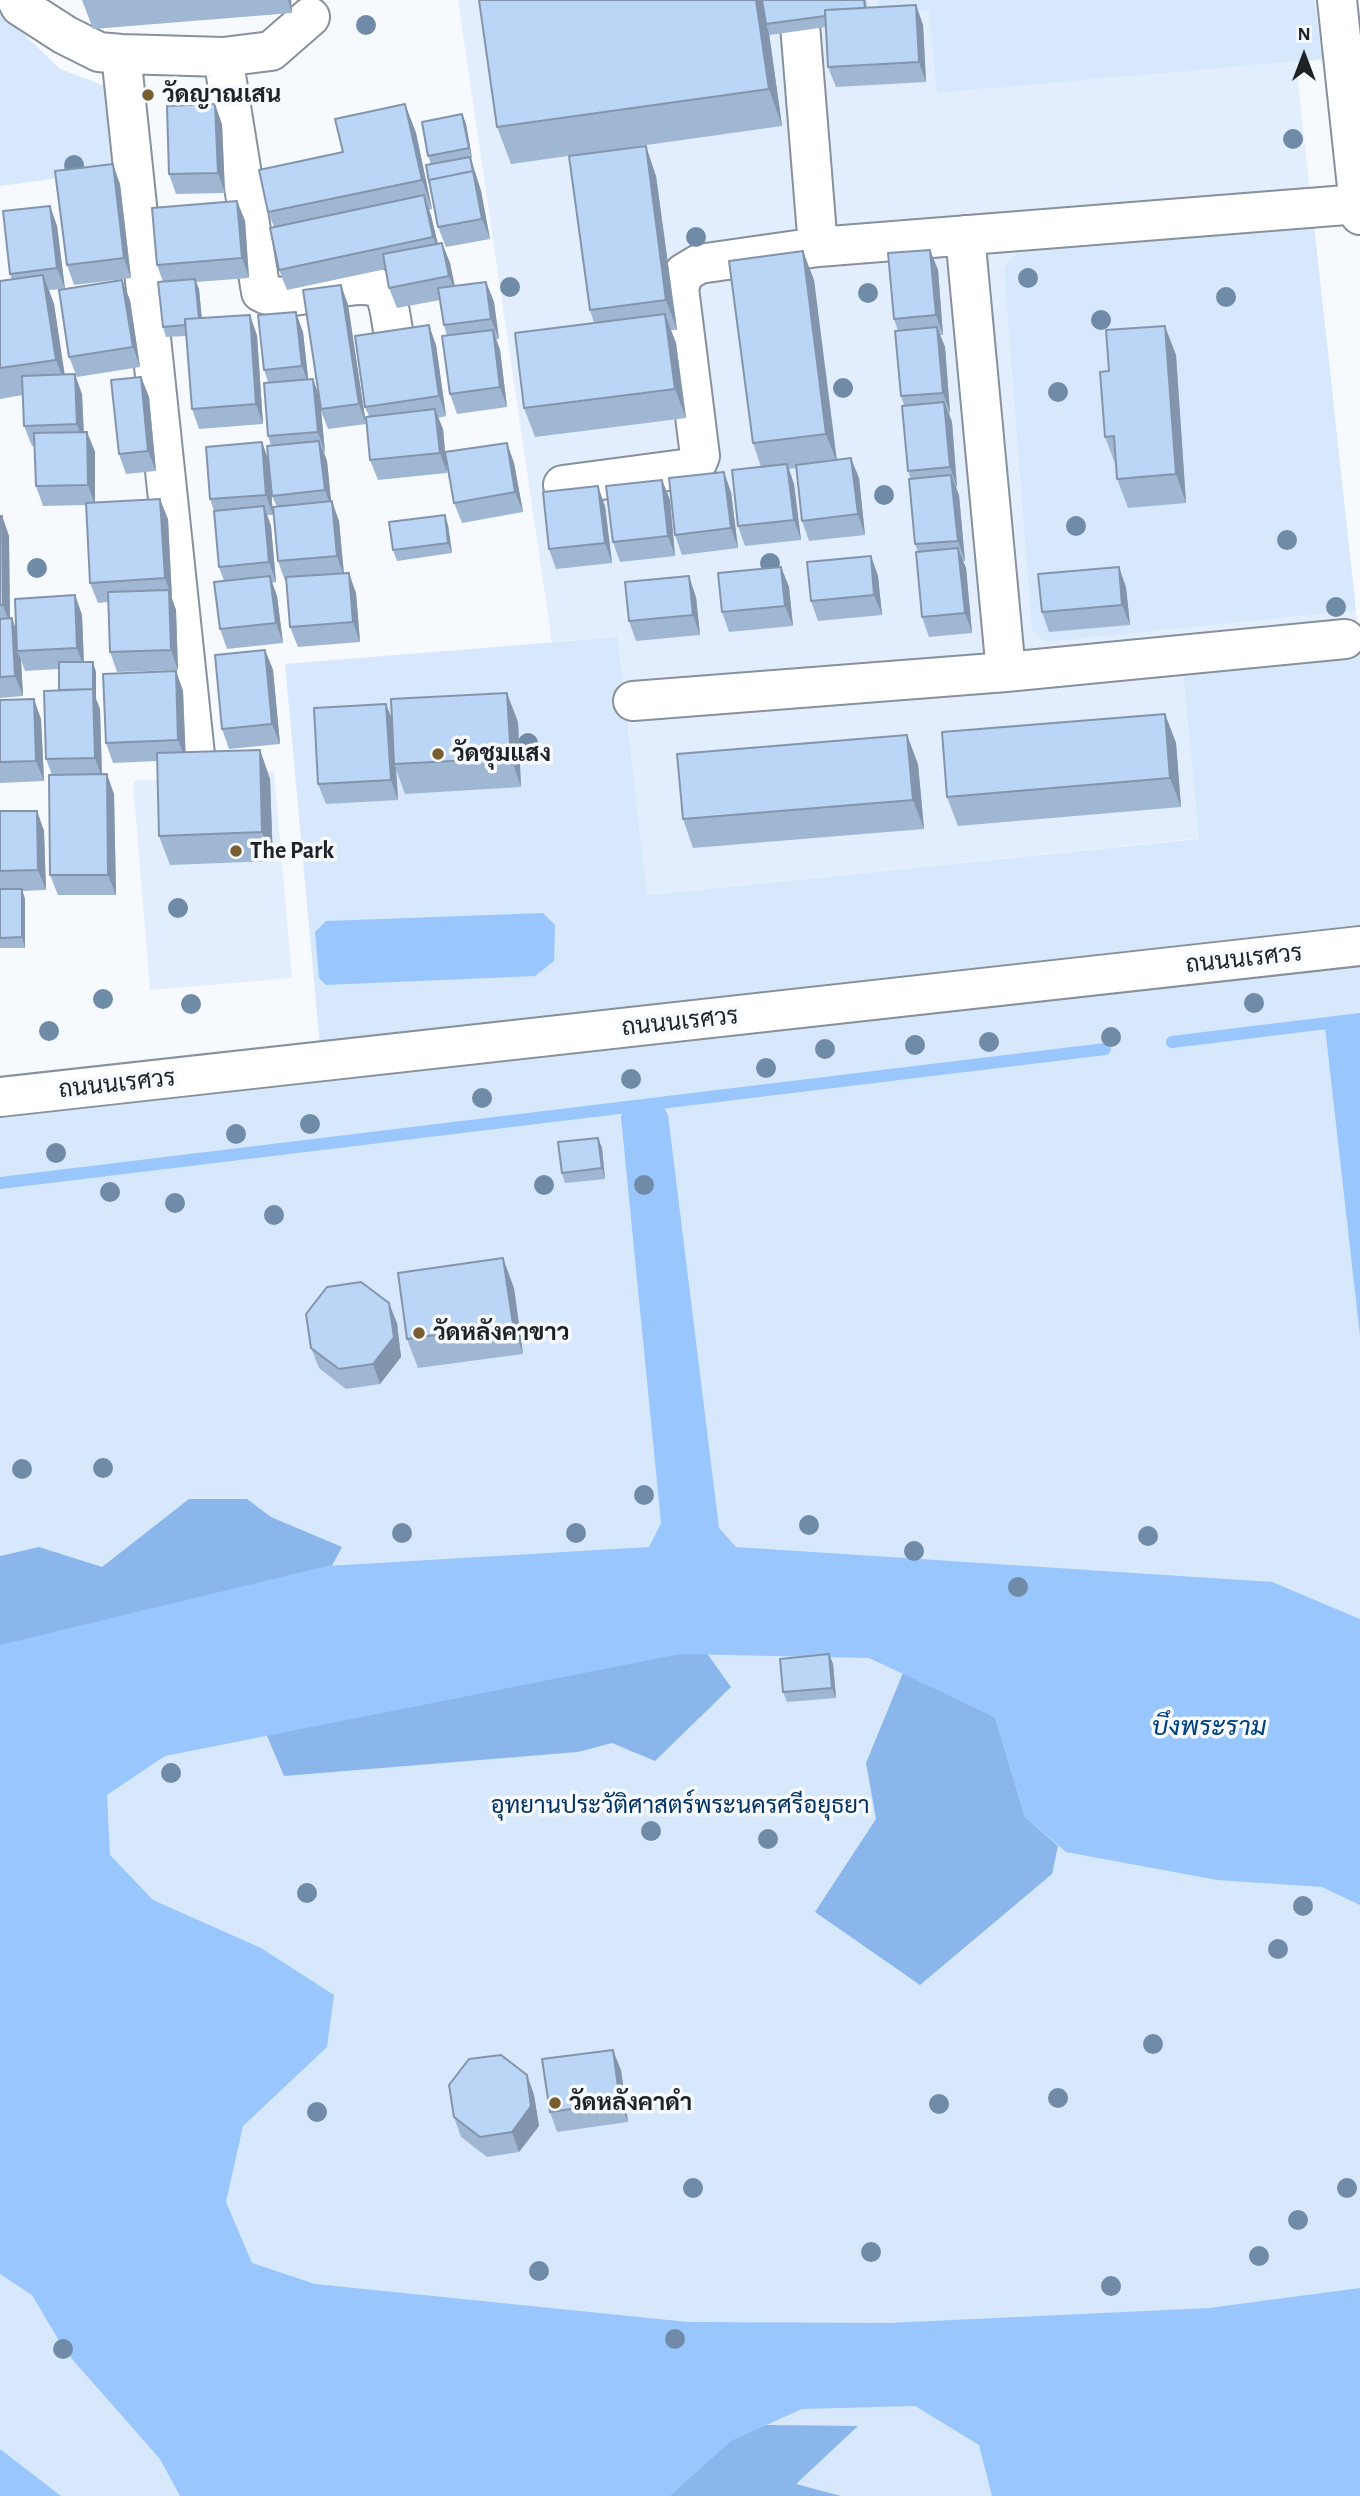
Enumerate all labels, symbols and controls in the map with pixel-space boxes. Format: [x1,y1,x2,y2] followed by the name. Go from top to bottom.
[1269,21,1339,91] north arrow
[1297,25,1311,44] text: N
[162,81,281,109] place label: วัดญาณเสน
[140,87,156,103] marker: วัดญาณเสน
[452,740,551,768] place label: วัดชุมแสง
[430,746,446,762] marker: วัดชุมแสง
[250,837,334,865] place label: The Park
[228,843,244,859] marker: The Park
[1184,939,1304,979] street label: ถนนนเรศวร
[620,1002,740,1042] street label: ถนนนเรศวร
[57,1064,177,1104] street label: ถนนนเรศวร
[433,1319,569,1347] place label: วัดหลังคาขาว
[411,1325,427,1341] marker: วัดหลังคาขาว
[1152,1711,1266,1743] water label: บึงพระราม
[490,1792,870,1820] park label: อุทยานประวัติศาสตร์พระนครศรีอยุธยา
[569,2089,692,2117] place label: วัดหลังคาดำ
[547,2095,563,2111] marker: วัดหลังคาดำ

